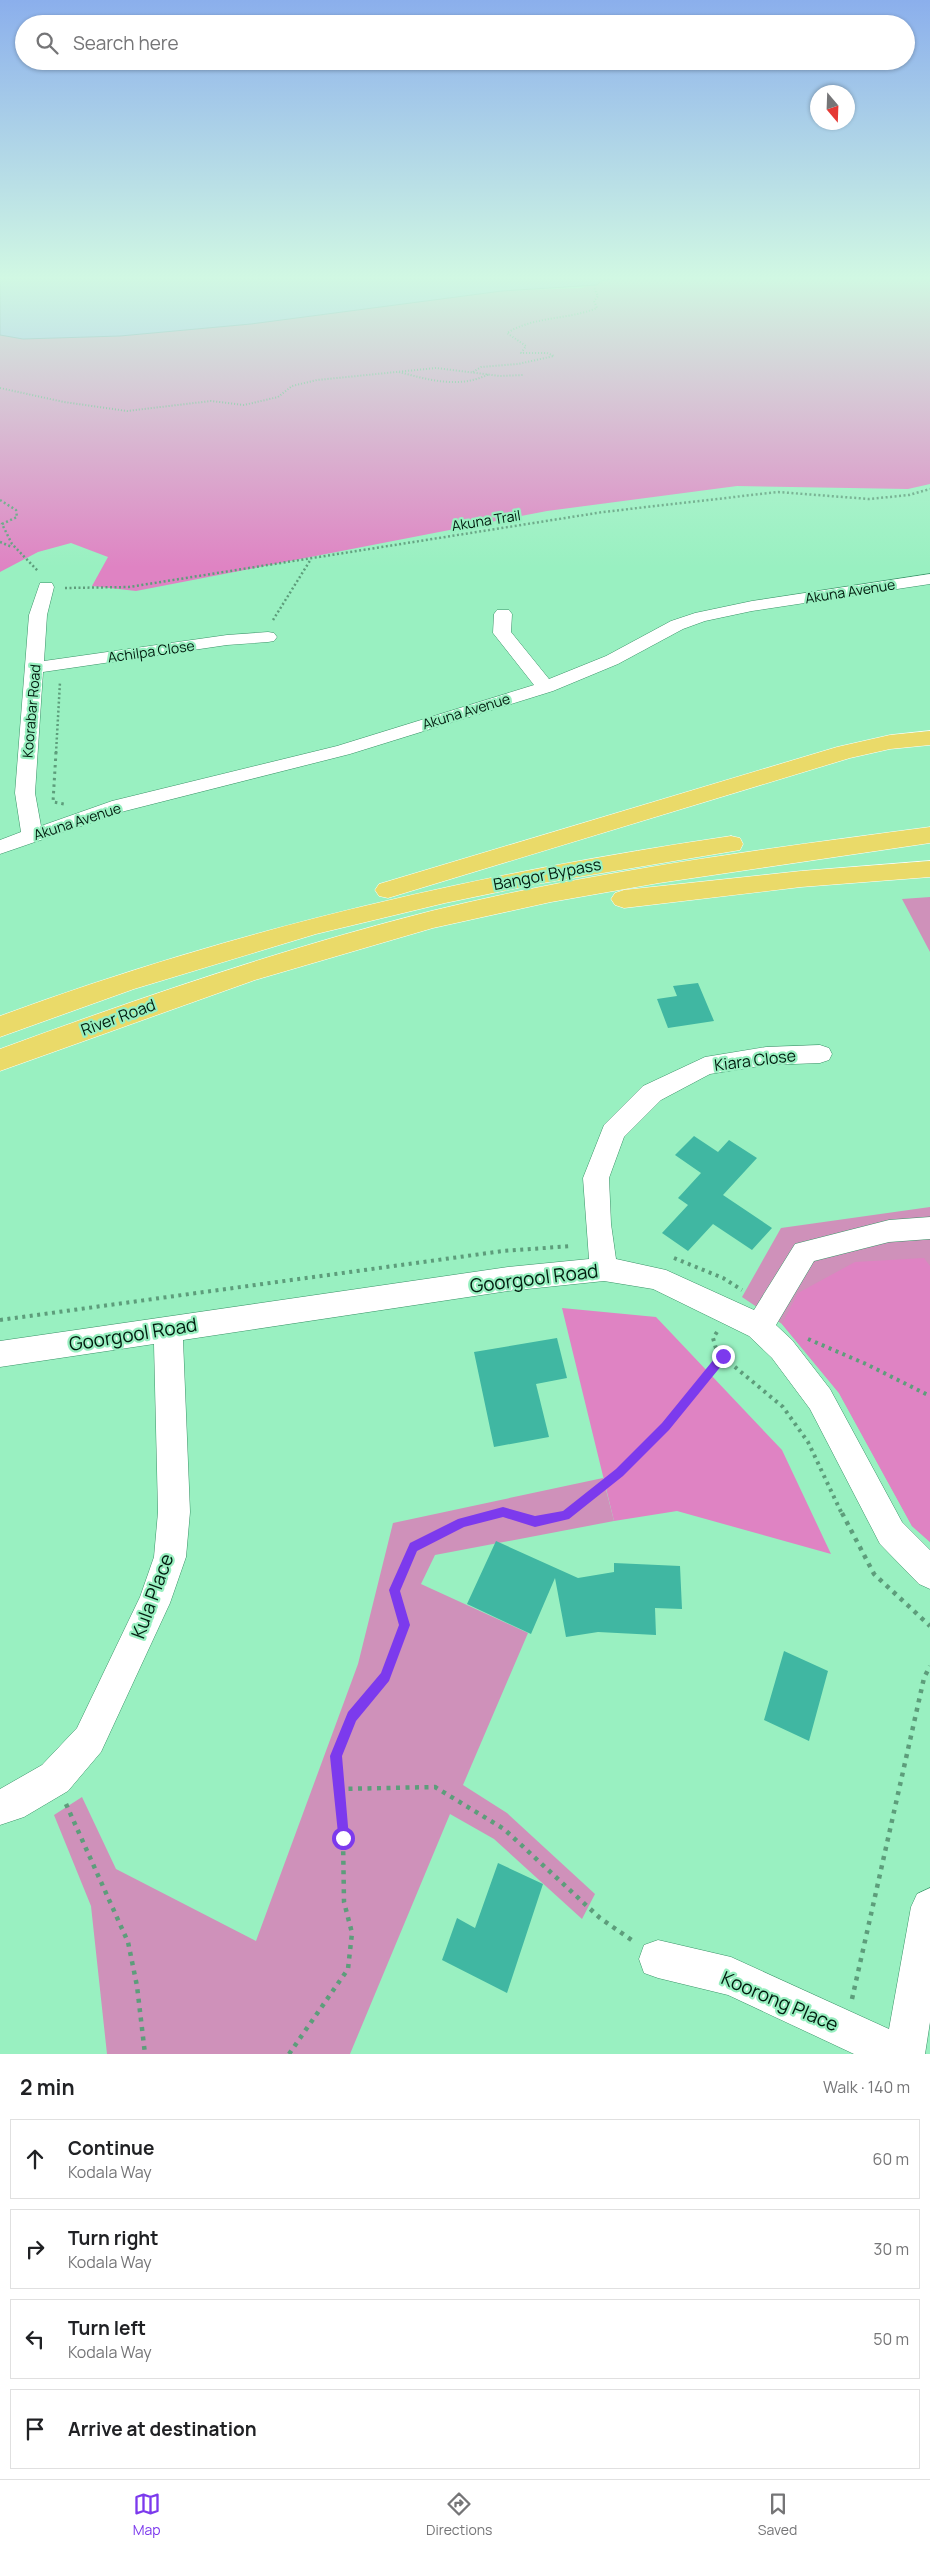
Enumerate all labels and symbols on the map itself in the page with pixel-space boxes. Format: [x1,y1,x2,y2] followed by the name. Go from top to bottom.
[810,85,855,130] north arrow
[450,505,522,535] street label: Akuna Trail
[804,575,896,607] street label: Akuna Avenue
[106,636,196,666] street label: Achilpa Close
[17,663,45,759] street label: Koorabar Road
[420,689,512,733] street label: Akuna Avenue
[31,798,123,844] street label: Akuna Avenue
[491,853,603,895] street label: Bangor Bypass
[78,993,158,1041] street label: River Road
[713,1044,797,1076] street label: Kiara Close
[468,1257,600,1299] street label: Goorgool Road
[67,1311,199,1357] street label: Goorgool Road
[712,1345,735,1368] route end
[125,1550,179,1642] street label: Kula Place
[332,1827,355,1850] route start
[717,1965,843,2037] street label: Koorong Place

